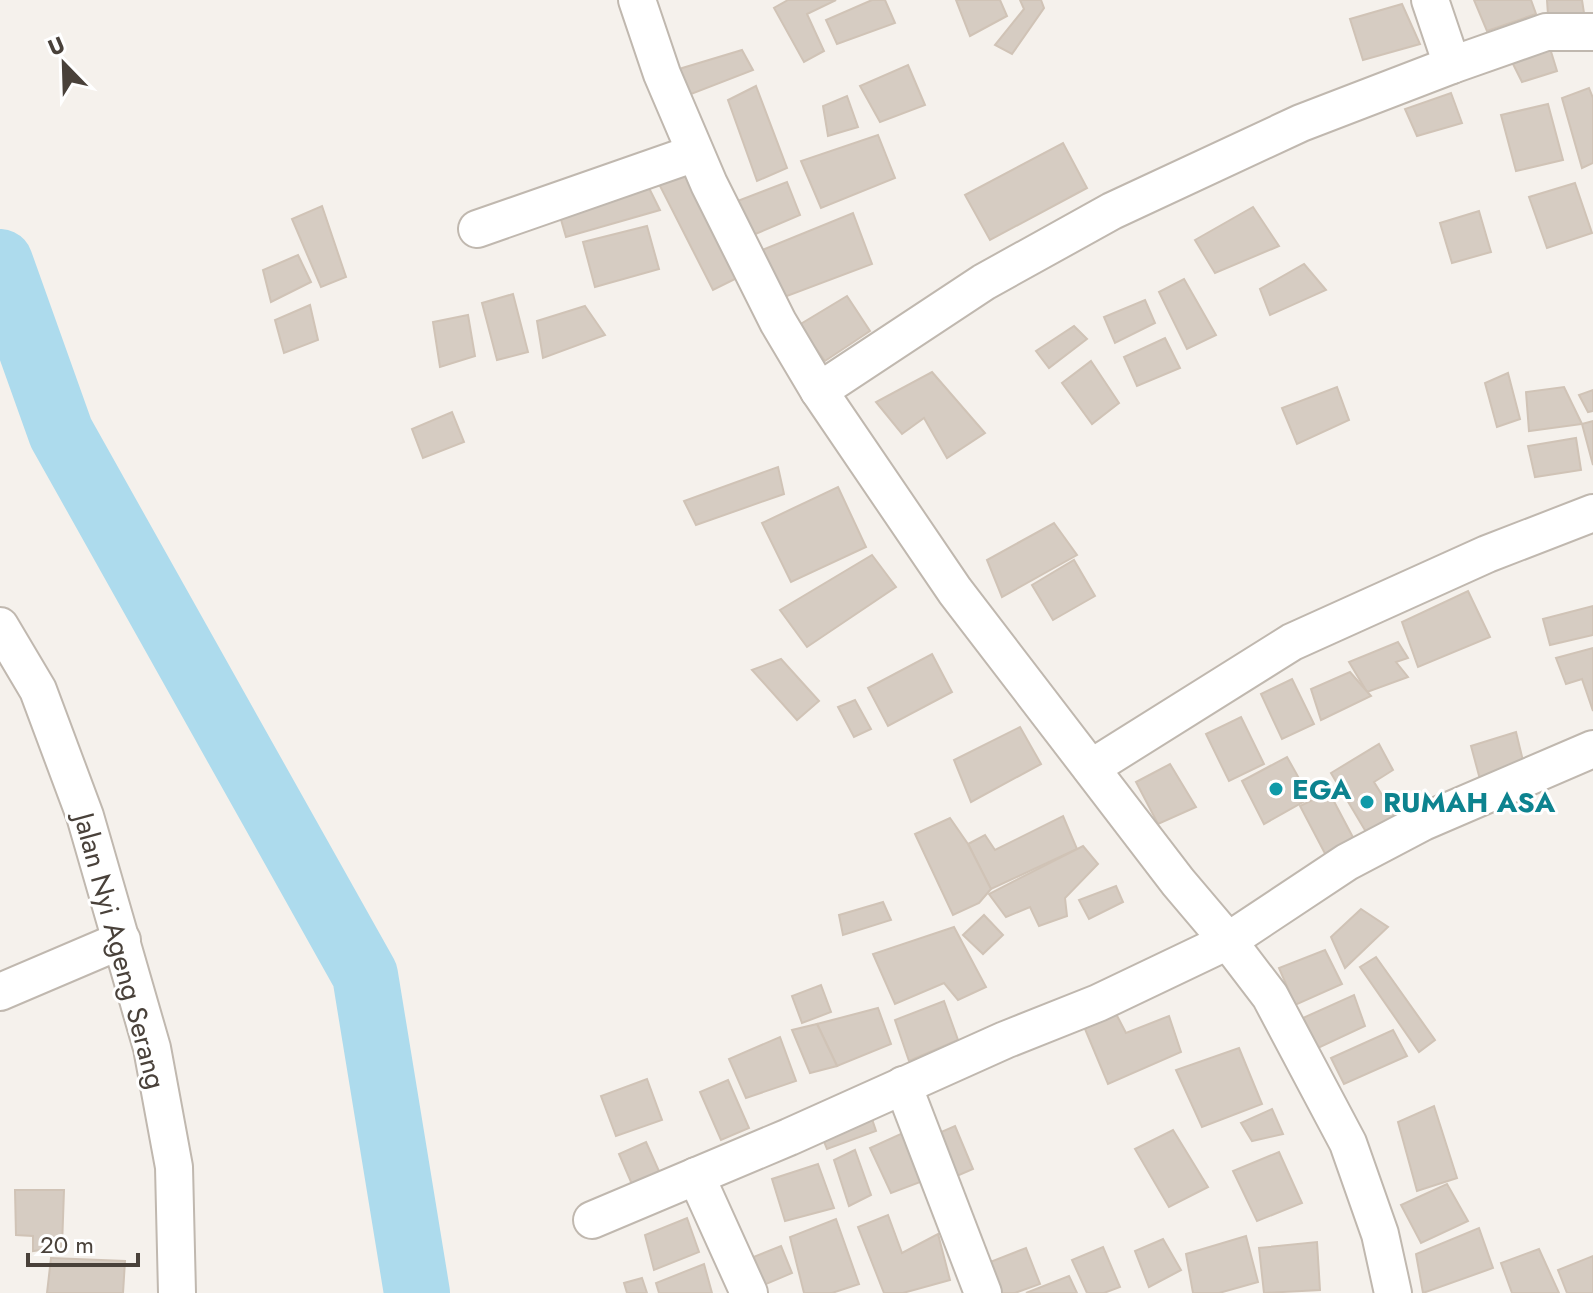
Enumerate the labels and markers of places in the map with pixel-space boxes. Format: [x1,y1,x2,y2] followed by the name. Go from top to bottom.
[1292,769,1352,810] place label: EGA
[1267,780,1285,798] marker: EGA
[1383,782,1556,823] place label: RUMAH ASA
[1358,793,1376,811] marker: RUMAH ASA

